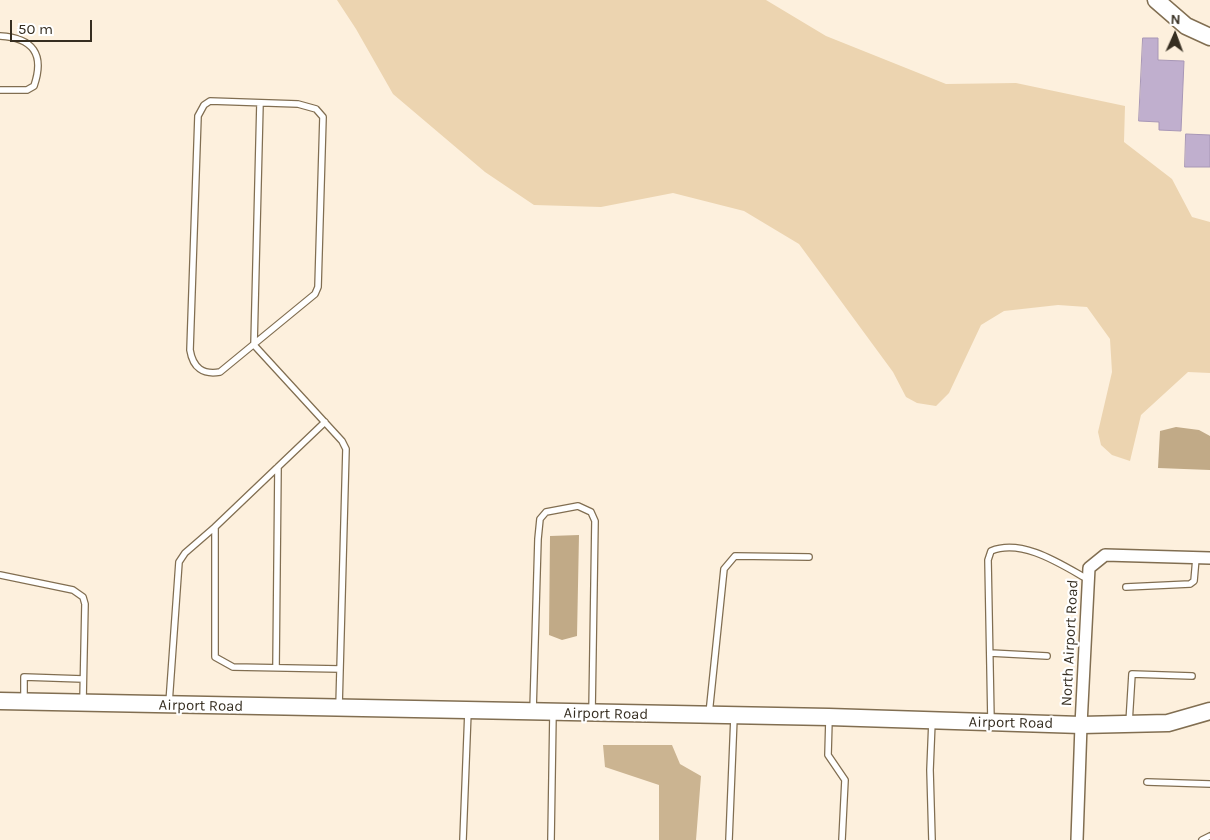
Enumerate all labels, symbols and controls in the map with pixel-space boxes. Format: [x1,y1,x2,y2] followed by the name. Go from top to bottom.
[12,10,95,42] scale bar
[1150,10,1200,60] north arrow
[1170,11,1181,28] text: N
[18,20,53,38] text: 50 m
[1058,579,1082,707] street label: North Airport Road
[159,696,243,716] street label: Airport Road
[564,704,648,724] street label: Airport Road
[969,713,1053,733] street label: Airport Road

